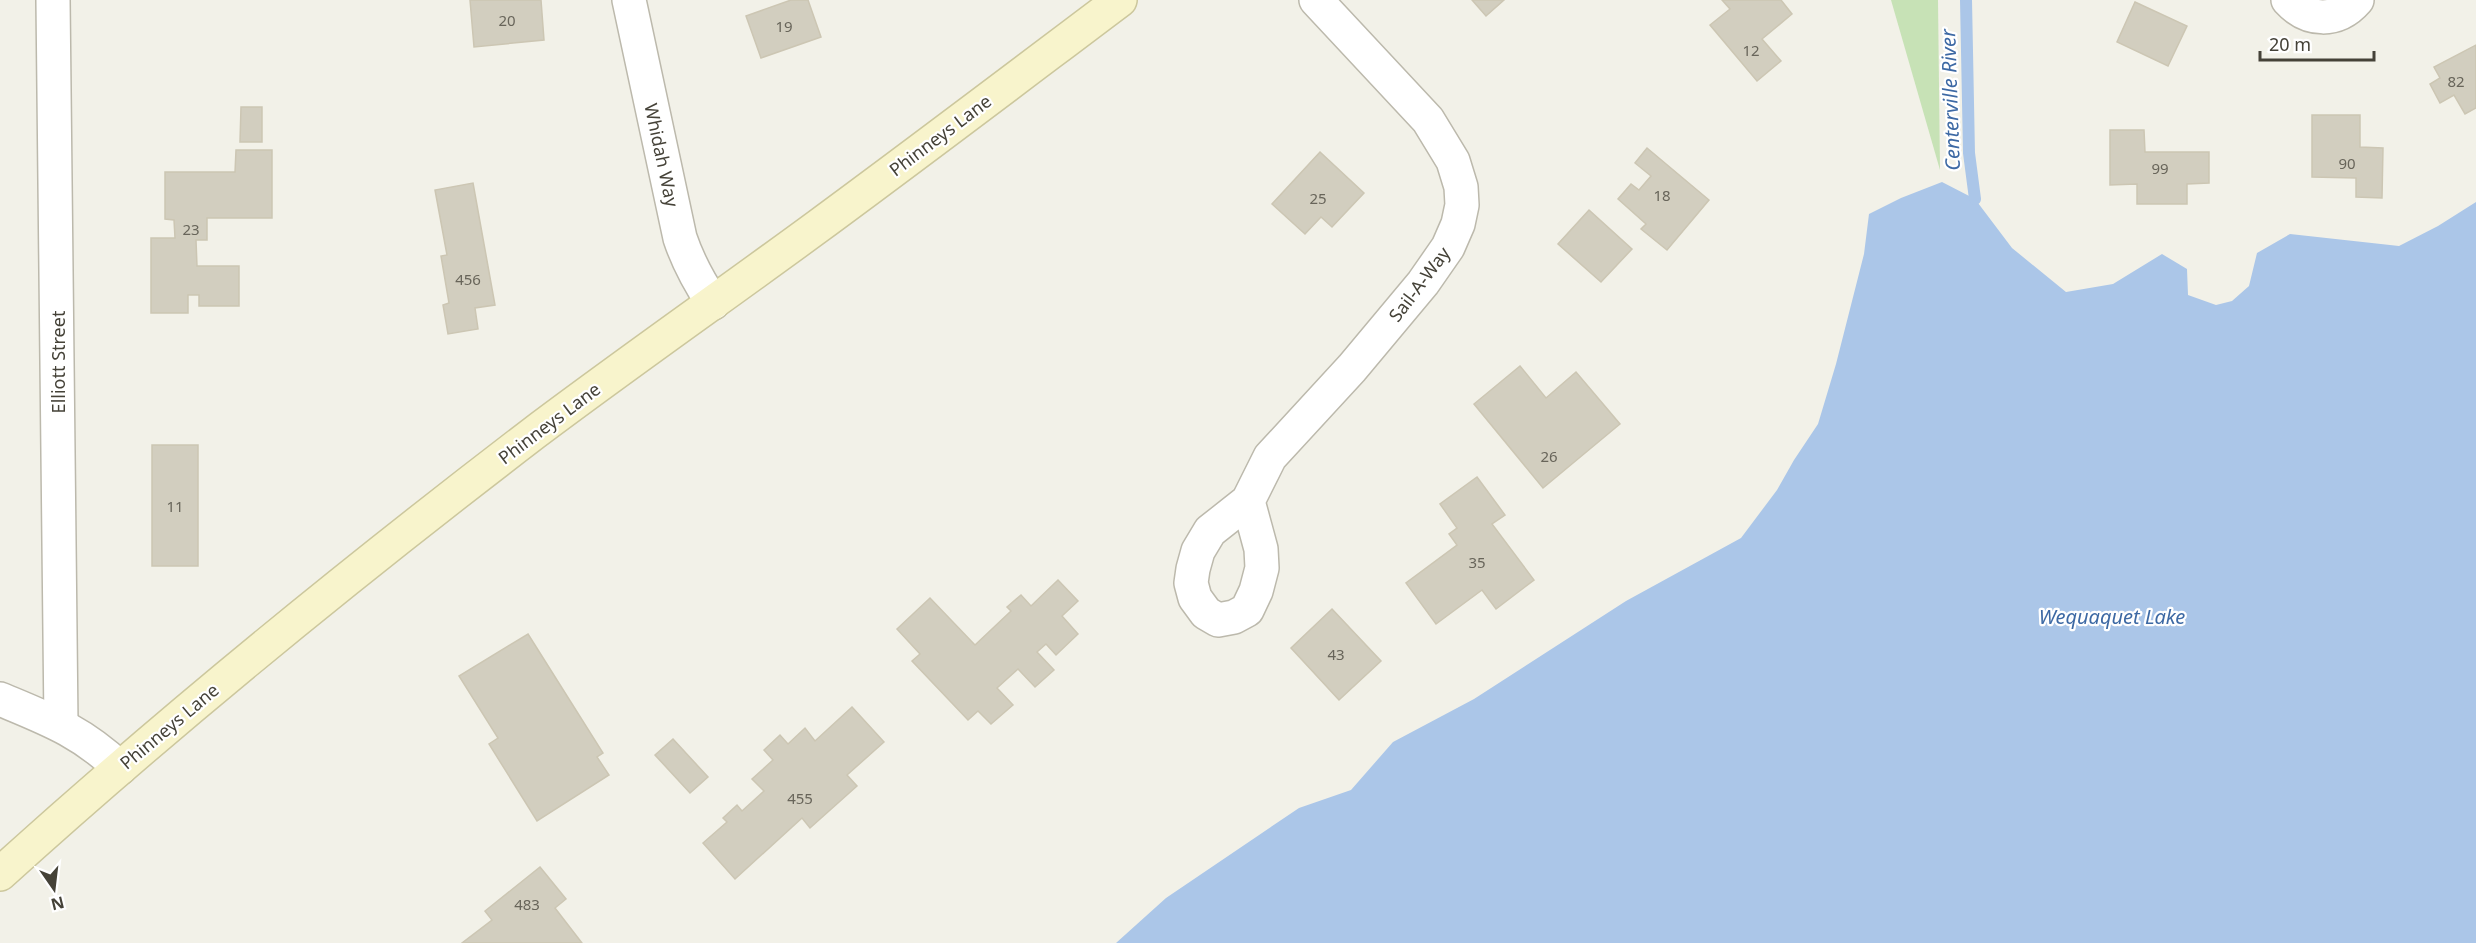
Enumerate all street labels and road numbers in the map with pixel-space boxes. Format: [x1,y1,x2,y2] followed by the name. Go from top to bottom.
[884,89,996,181] street label: Phinneys Lane
[639,101,685,210] street label: Whidah Way
[1383,241,1456,326] street label: Sail-A-Way
[46,310,70,413] street label: Elliott Street
[493,377,605,469] street label: Phinneys Lane
[115,678,223,774] street label: Phinneys Lane

